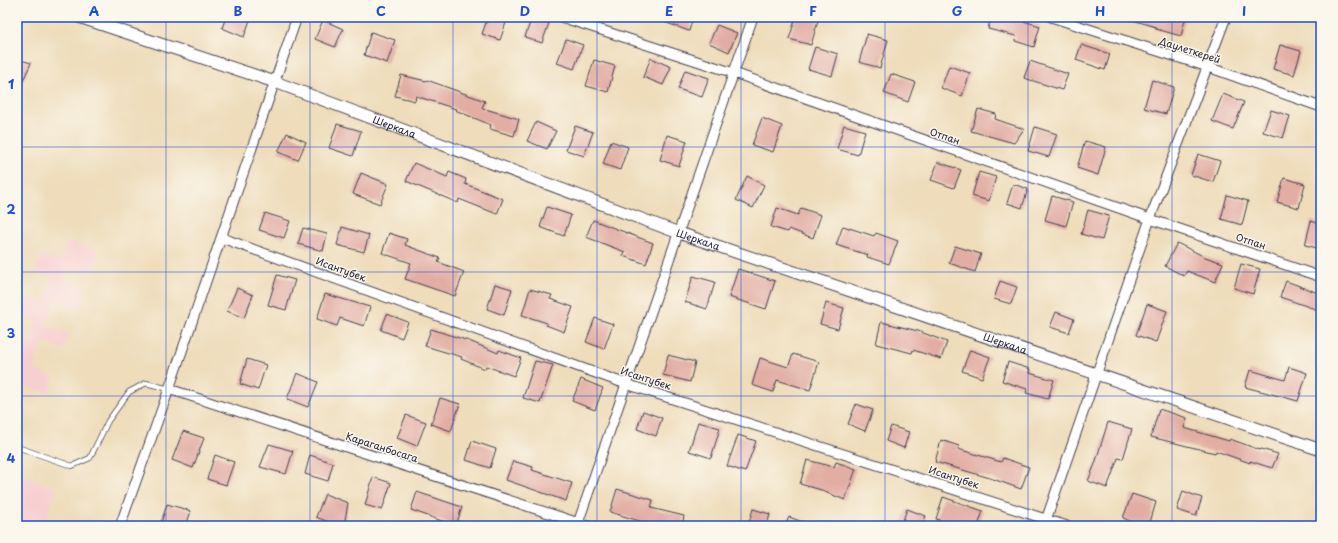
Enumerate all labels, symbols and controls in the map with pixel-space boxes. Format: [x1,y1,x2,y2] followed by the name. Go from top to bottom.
[89,1,99,20] text: A
[234,1,243,20] text: B
[376,1,386,20] text: C
[520,1,530,20] text: D
[665,1,673,20] text: E
[809,1,817,20] text: F
[952,1,962,20] text: G
[1095,1,1105,20] text: H
[1242,1,1246,20] text: I
[1156,32,1223,67] street label: Даулеткерей
[8,74,14,93] text: 1
[371,111,419,141] street label: Шеркала
[928,123,962,148] street label: Отпан
[6,199,16,218] text: 2
[675,225,723,254] street label: Шеркала
[1234,229,1268,252] street label: Отпан
[314,253,368,285] street label: Исантубек
[7,323,16,342] text: 3
[981,328,1030,357] street label: Шеркала
[619,362,673,394] street label: Исантубек
[344,428,421,465] street label: Караганбосага
[7,448,16,467] text: 4
[927,461,981,493] street label: Исантубек

